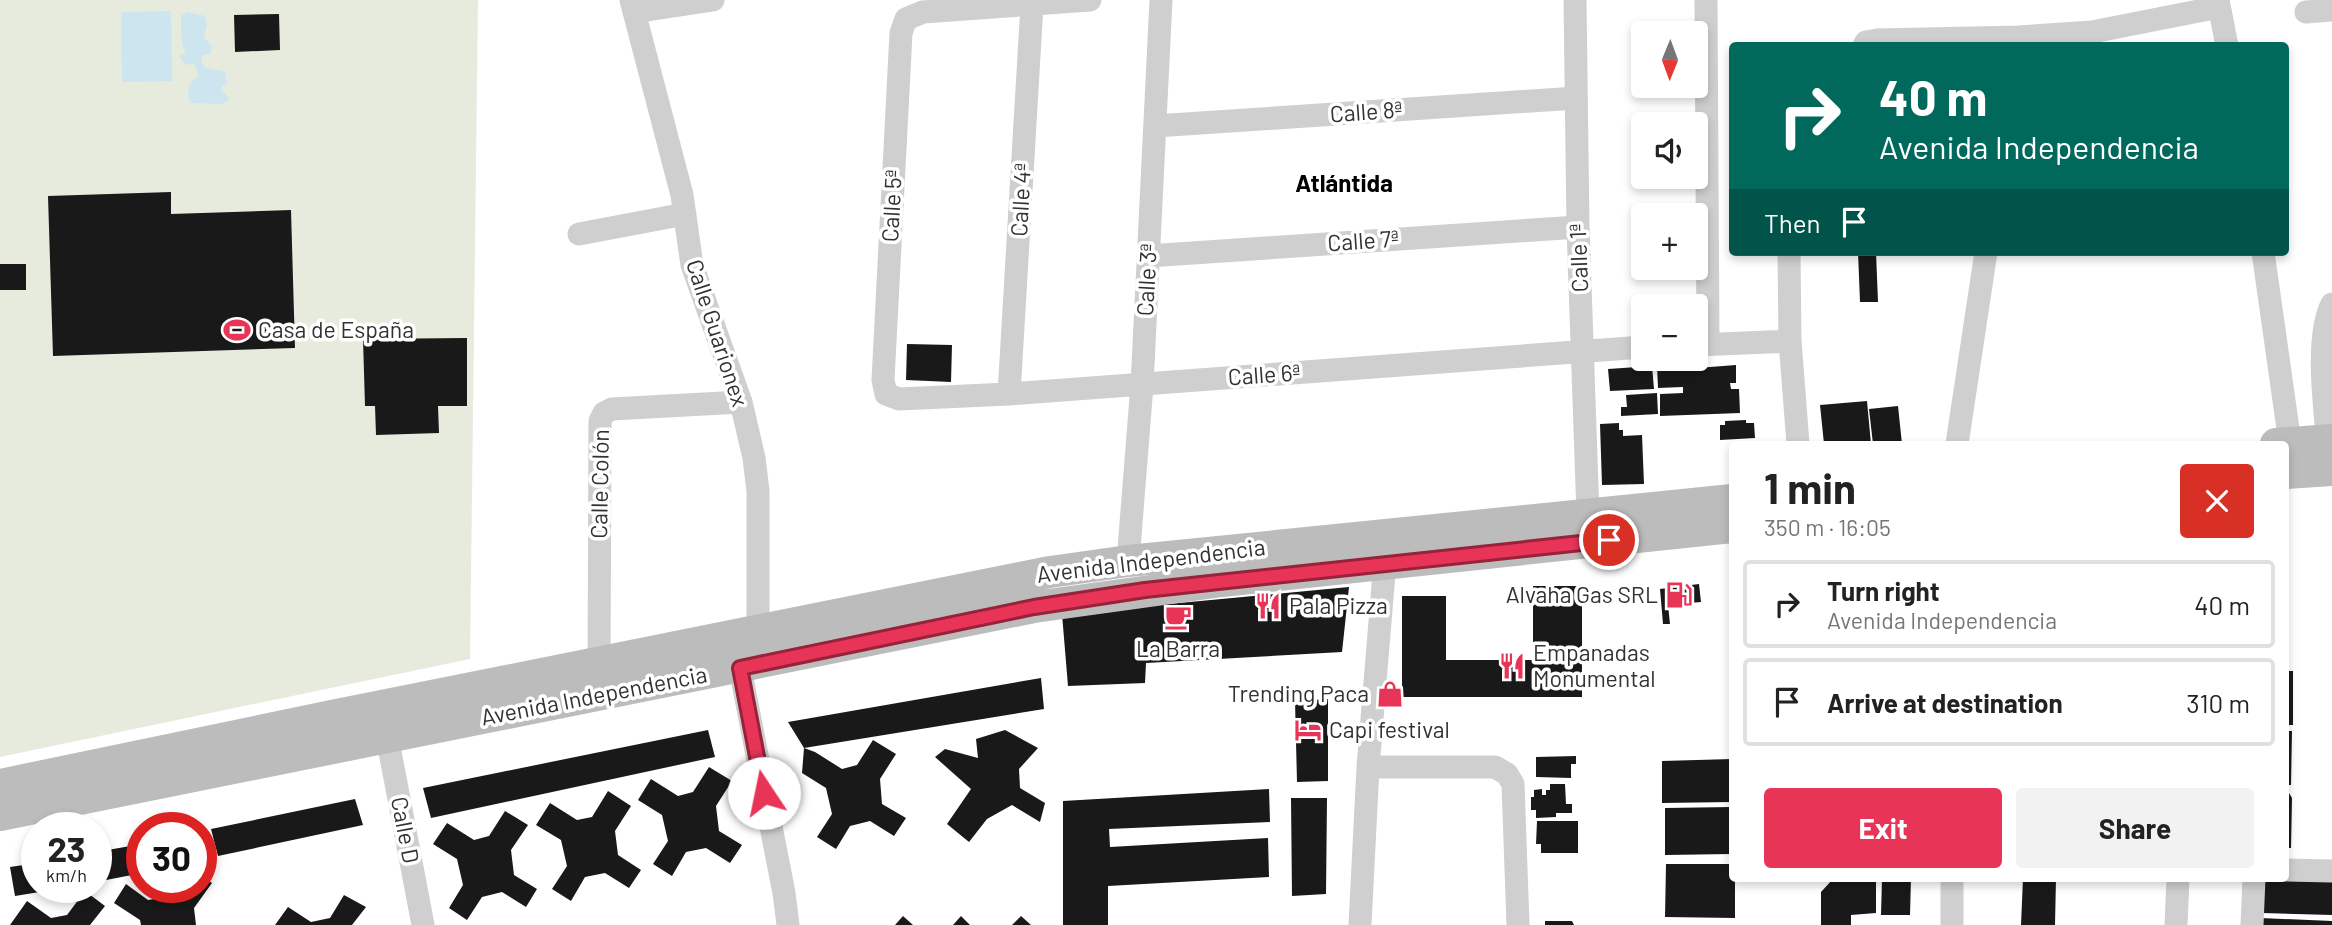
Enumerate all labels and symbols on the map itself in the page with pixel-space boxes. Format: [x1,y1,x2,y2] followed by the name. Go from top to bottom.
[1631,21,1708,98] north arrow
[1329,95,1403,127] street label: Calle 8ª
[1004,163,1036,237] street label: Calle 4ª
[1295,168,1393,197] district label: Atlántida
[875,169,907,243] street label: Calle 5ª
[1563,223,1593,293] street label: Calle 1ª
[1326,224,1399,256] street label: Calle 7ª
[1130,243,1162,317] street label: Calle 3ª
[681,256,755,410] street label: Calle Guarionex
[222,315,252,345] sports icon: Casa de España
[258,315,414,343] place label: Casa de España
[1227,358,1301,390] street label: Calle 6ª
[584,429,614,539] street label: Calle Colón
[1579,510,1639,570] pin
[1035,532,1267,588] street label: Avenida Independencia
[1506,580,1658,608] place label: Alvaha Gas SRL
[1664,580,1694,610] fuel station icon: Alvaha Gas SRL
[1253,591,1283,621] restaurant icon: Pala Pizza
[1289,591,1388,619] place label: Pala Pizza
[1163,602,1193,632] cafe icon: La Barra
[1136,634,1220,662] place label: La Barra
[1533,638,1656,692] place label: Empanadas Monumental
[1497,651,1527,681] restaurant icon: Empanadas Monumental
[478,659,709,731] street label: Avenida Independencia
[1228,679,1369,707] place label: Trending Paca
[1375,679,1405,709] shop icon: Trending Paca
[1293,715,1323,745] hotel icon: Capi festival
[1329,715,1450,743] place label: Capi festival
[727,756,801,830] position arrow
[386,794,426,865] street label: Calle D
[126,812,217,903] speed limit sign: 30

